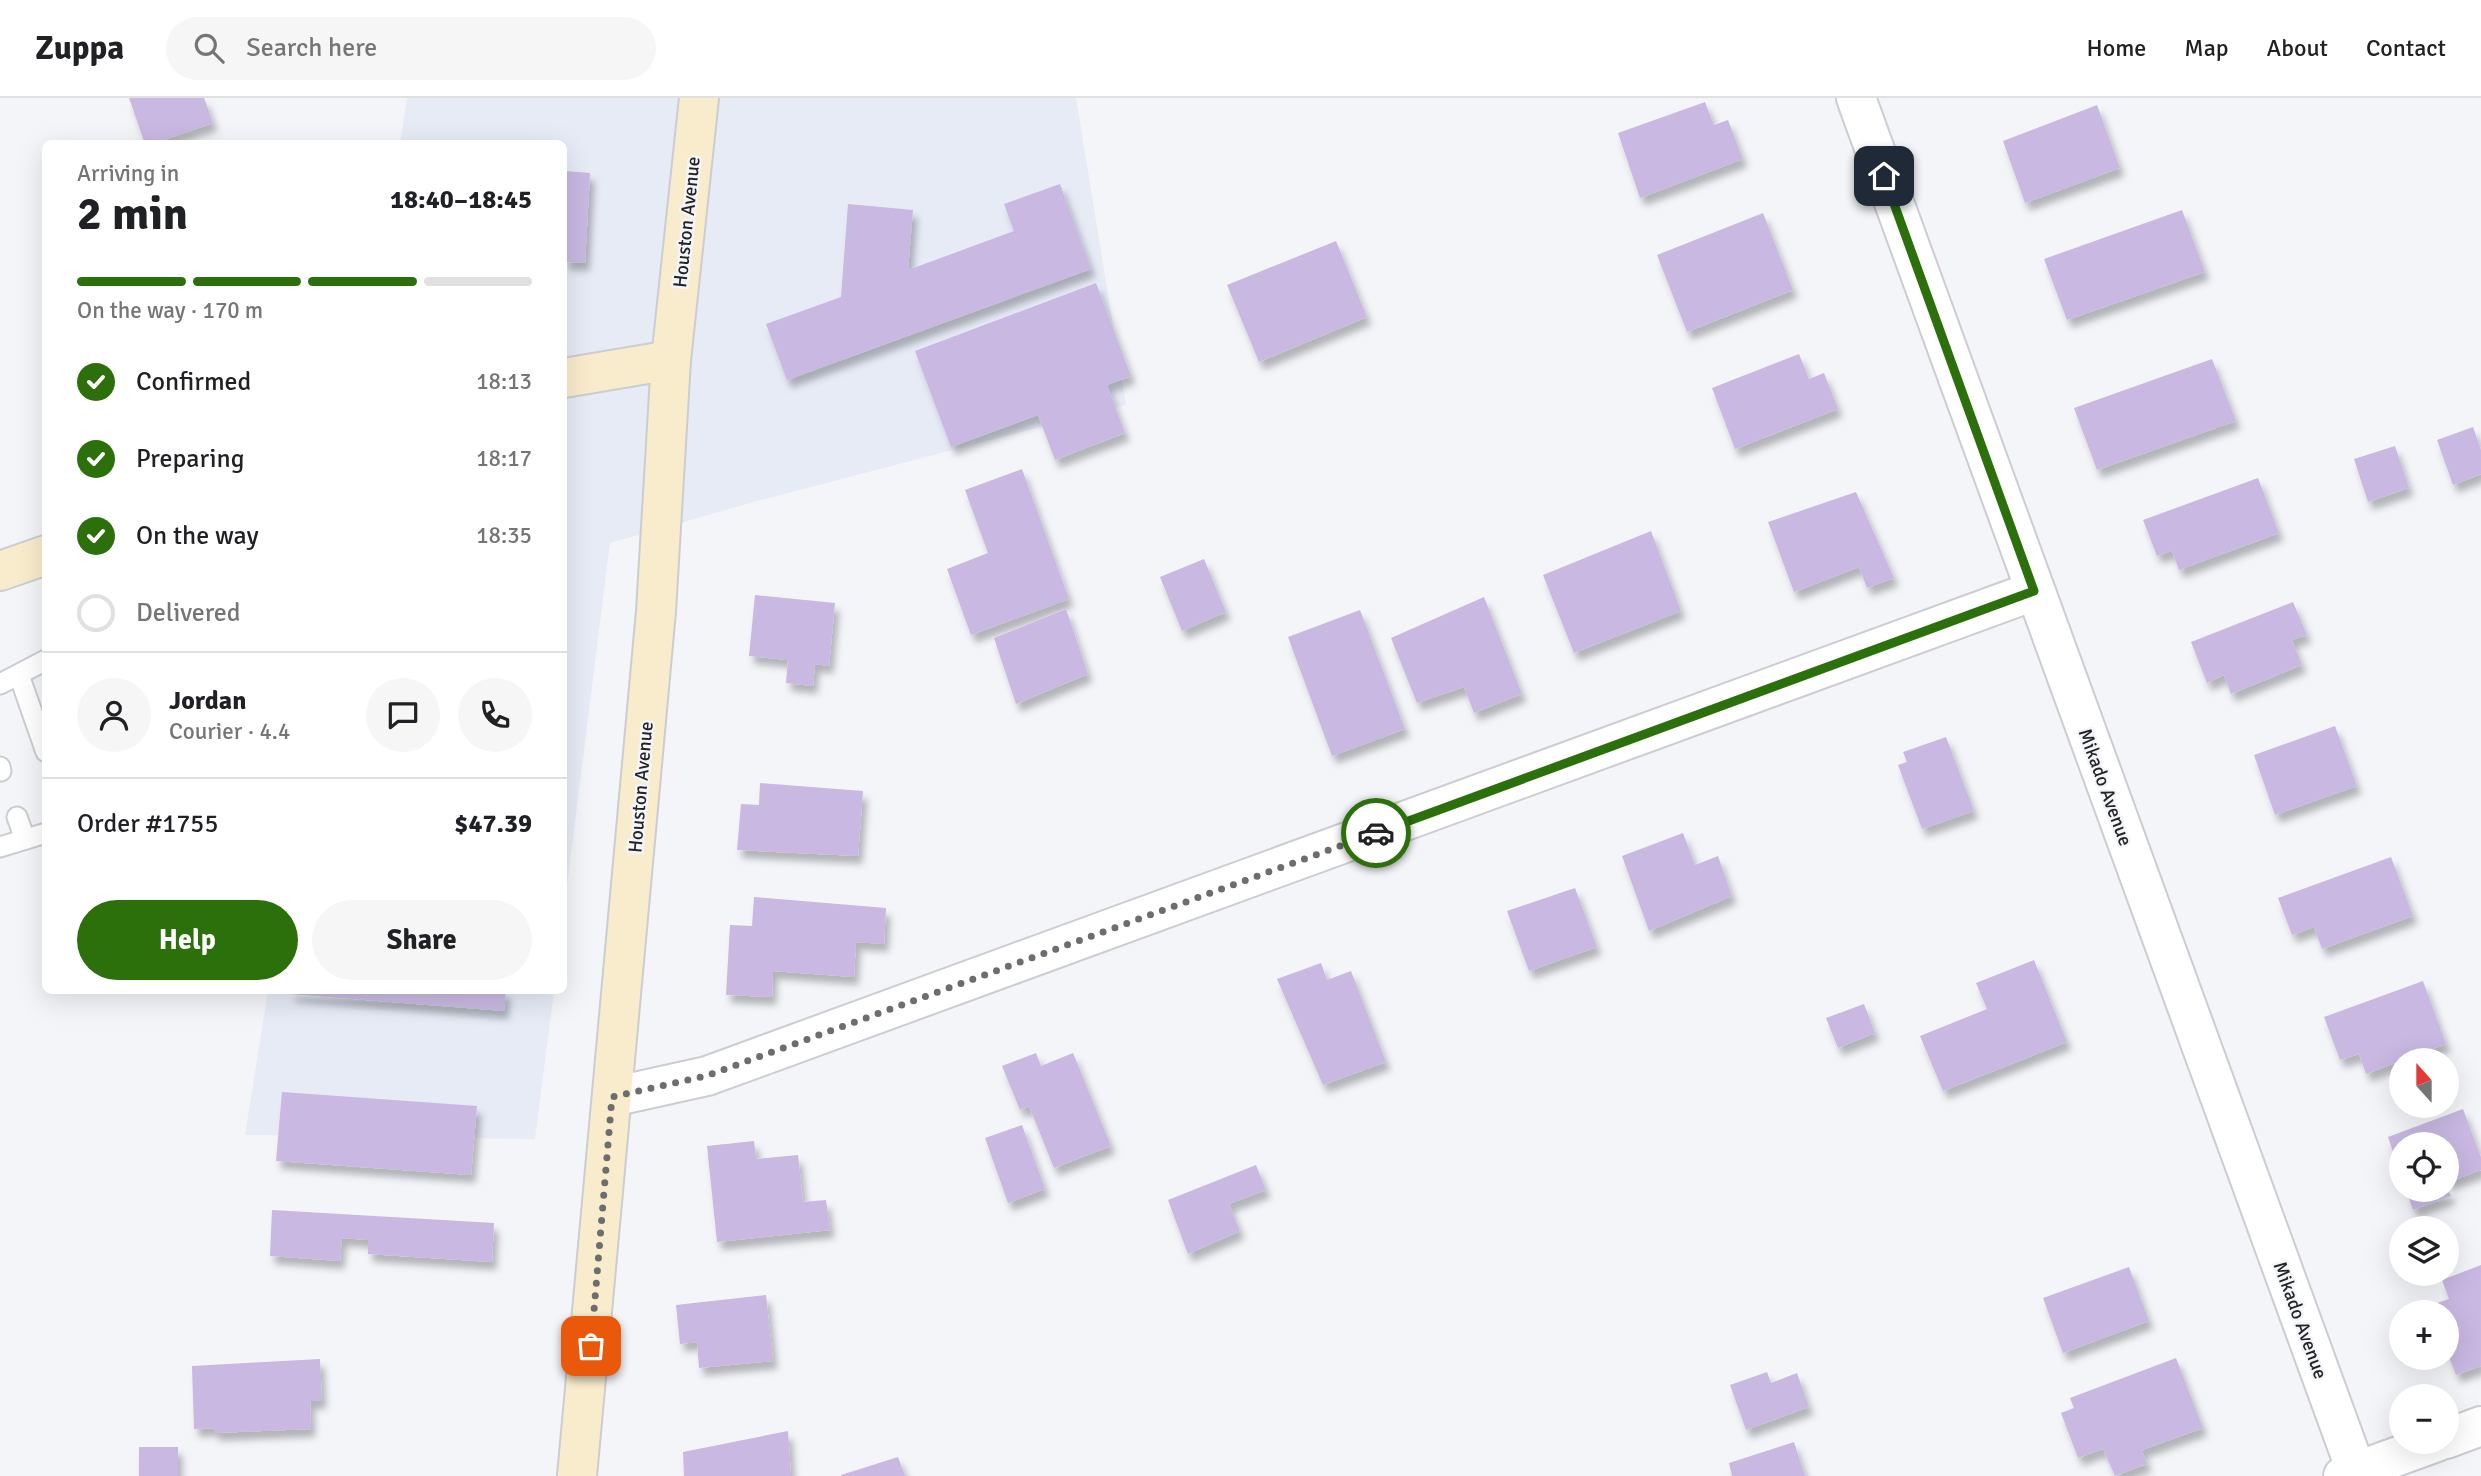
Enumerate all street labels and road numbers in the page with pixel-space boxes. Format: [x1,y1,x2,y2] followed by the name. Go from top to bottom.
[668,155,706,289] street label: Houston Avenue
[623,720,659,854] street label: Houston Avenue
[2073,725,2137,849] street label: Mikado Avenue
[2268,1258,2332,1382] street label: Mikado Avenue

